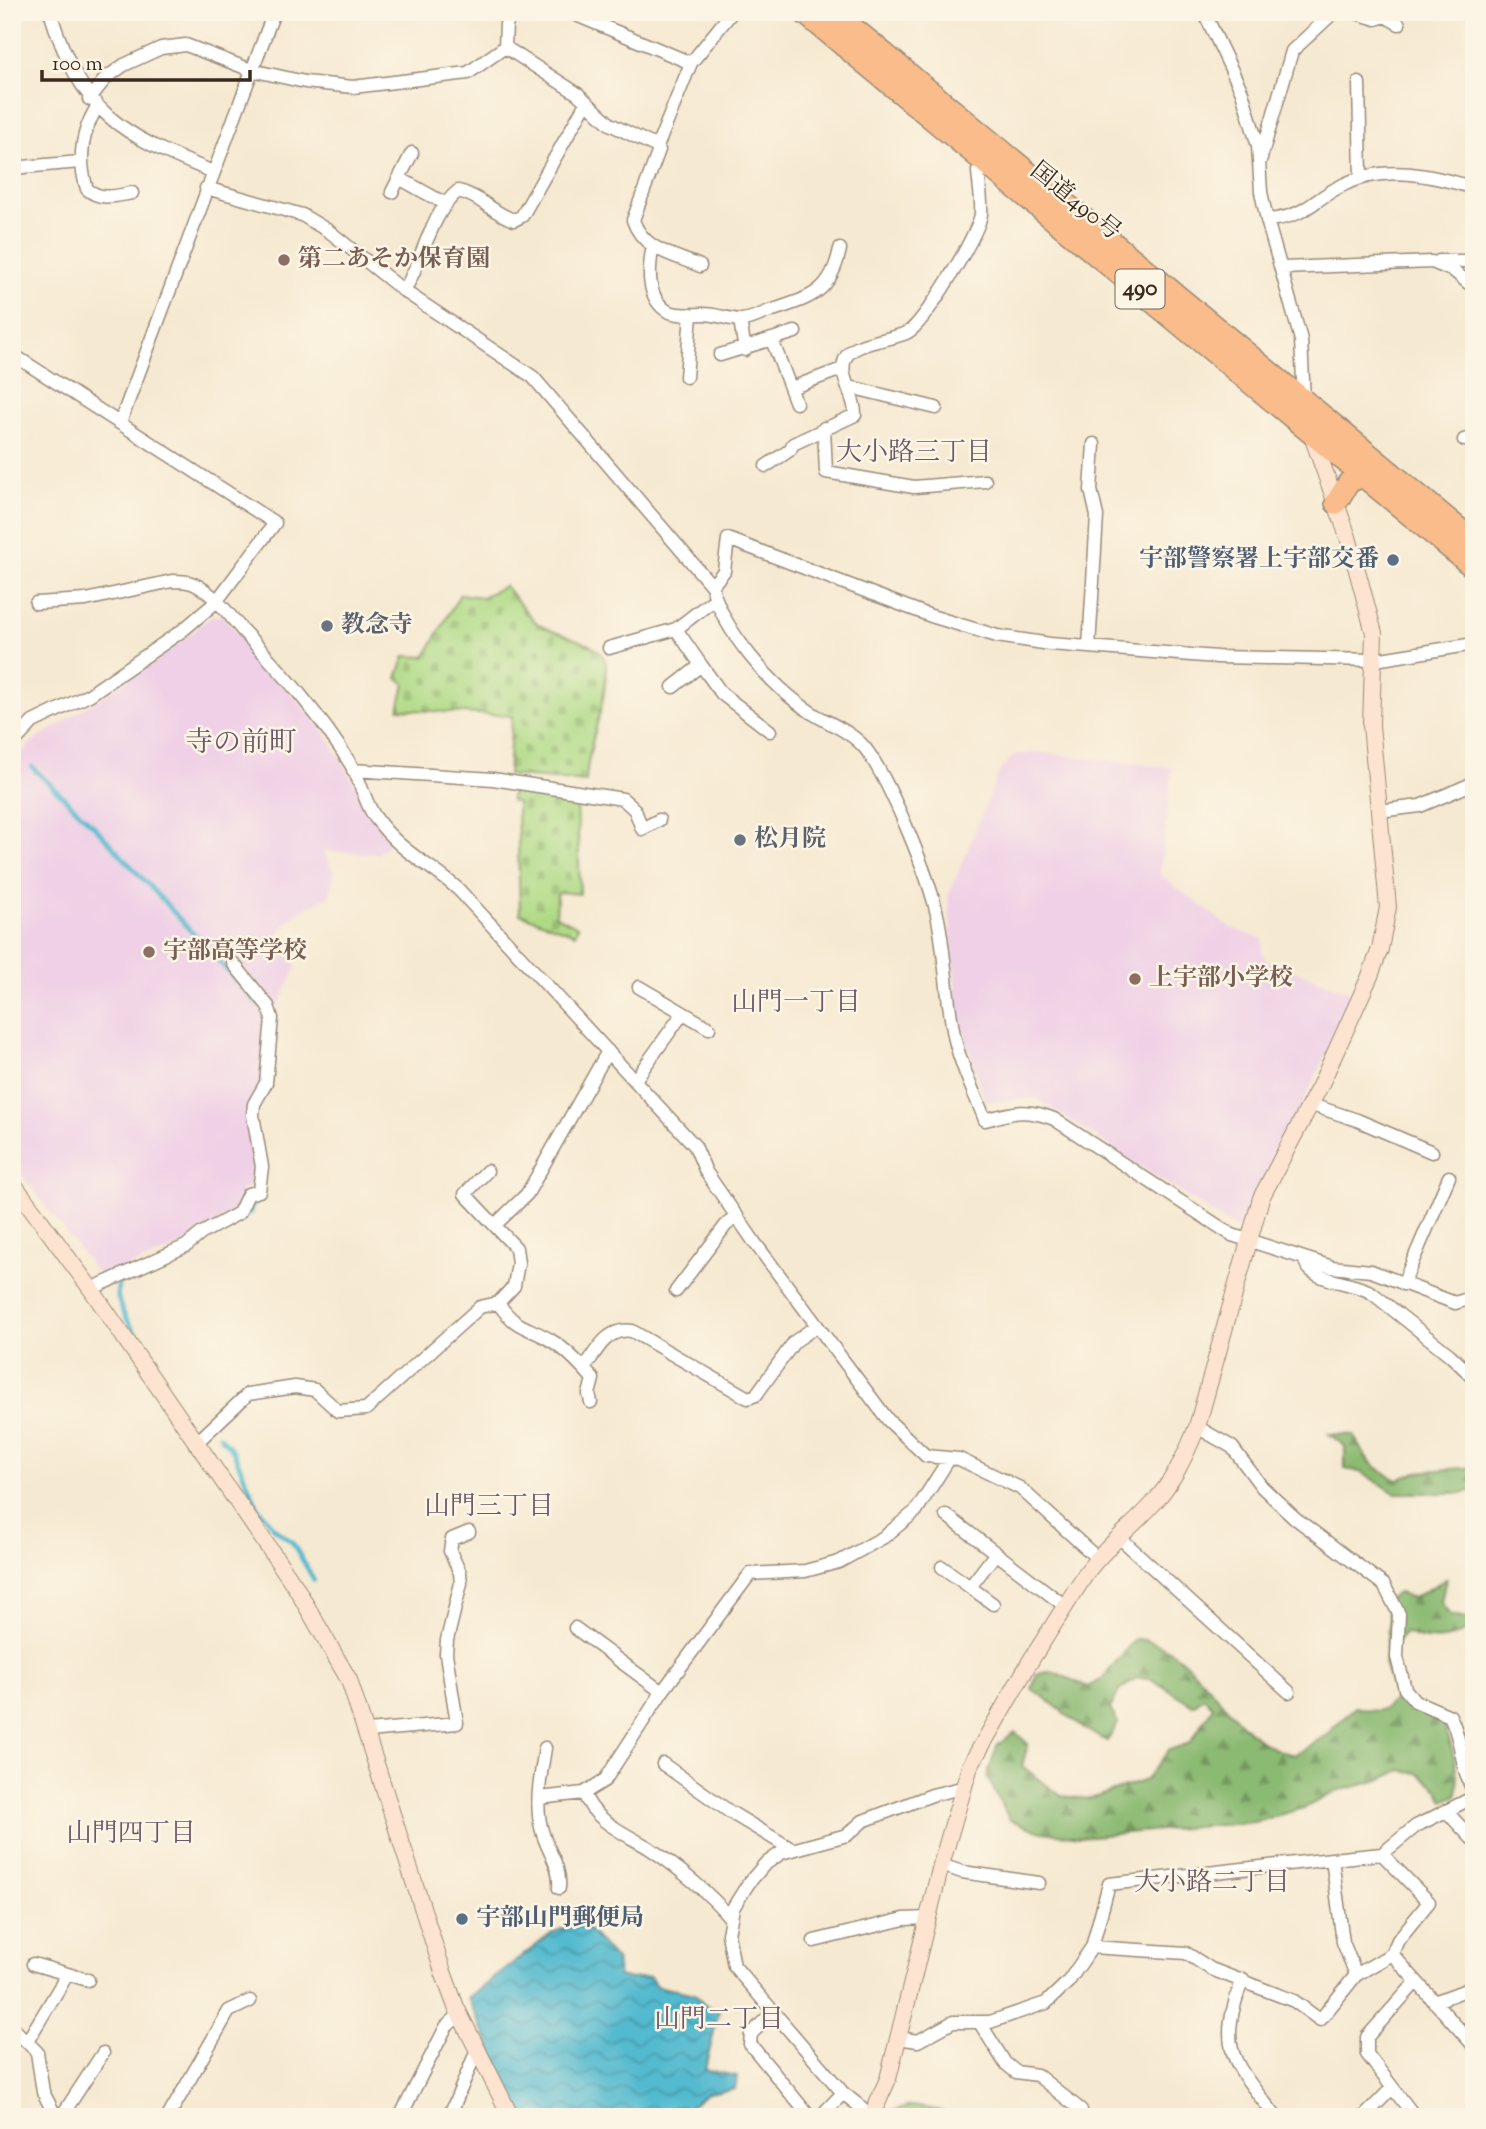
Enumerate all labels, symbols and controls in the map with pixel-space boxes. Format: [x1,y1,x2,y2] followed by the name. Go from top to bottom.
[42,38,250,82] scale bar
[52,50,103,80] text: 100 m
[1022,155,1128,249] street label: 国道490号
[298,243,490,277] place label: 第二あそか保育園
[276,252,292,268] marker: 第二あそか保育園
[1116,270,1164,308] road number: 490
[836,435,992,472] district label: 大小路三丁目
[1139,543,1379,577] place label: 宇部警察署上宇部交番
[1385,552,1401,568] marker: 宇部警察署上宇部交番
[341,609,413,643] place label: 教念寺
[319,618,335,634] marker: 教念寺
[185,724,297,764] district label: 寺の前町
[754,823,826,857] place label: 松月院
[732,832,748,848] marker: 松月院
[163,935,307,969] place label: 宇部高等学校
[141,944,157,960] marker: 宇部高等学校
[1149,962,1293,996] place label: 上宇部小学校
[1127,971,1143,987] marker: 上宇部小学校
[731,985,861,1022] district label: 山門一丁目
[424,1489,554,1526] district label: 山門三丁目
[66,1816,196,1853] district label: 山門四丁目
[1134,1865,1290,1902] district label: 大小路二丁目
[476,1902,644,1936] place label: 宇部山門郵便局
[454,1911,470,1927] marker: 宇部山門郵便局
[654,2002,784,2039] district label: 山門二丁目

